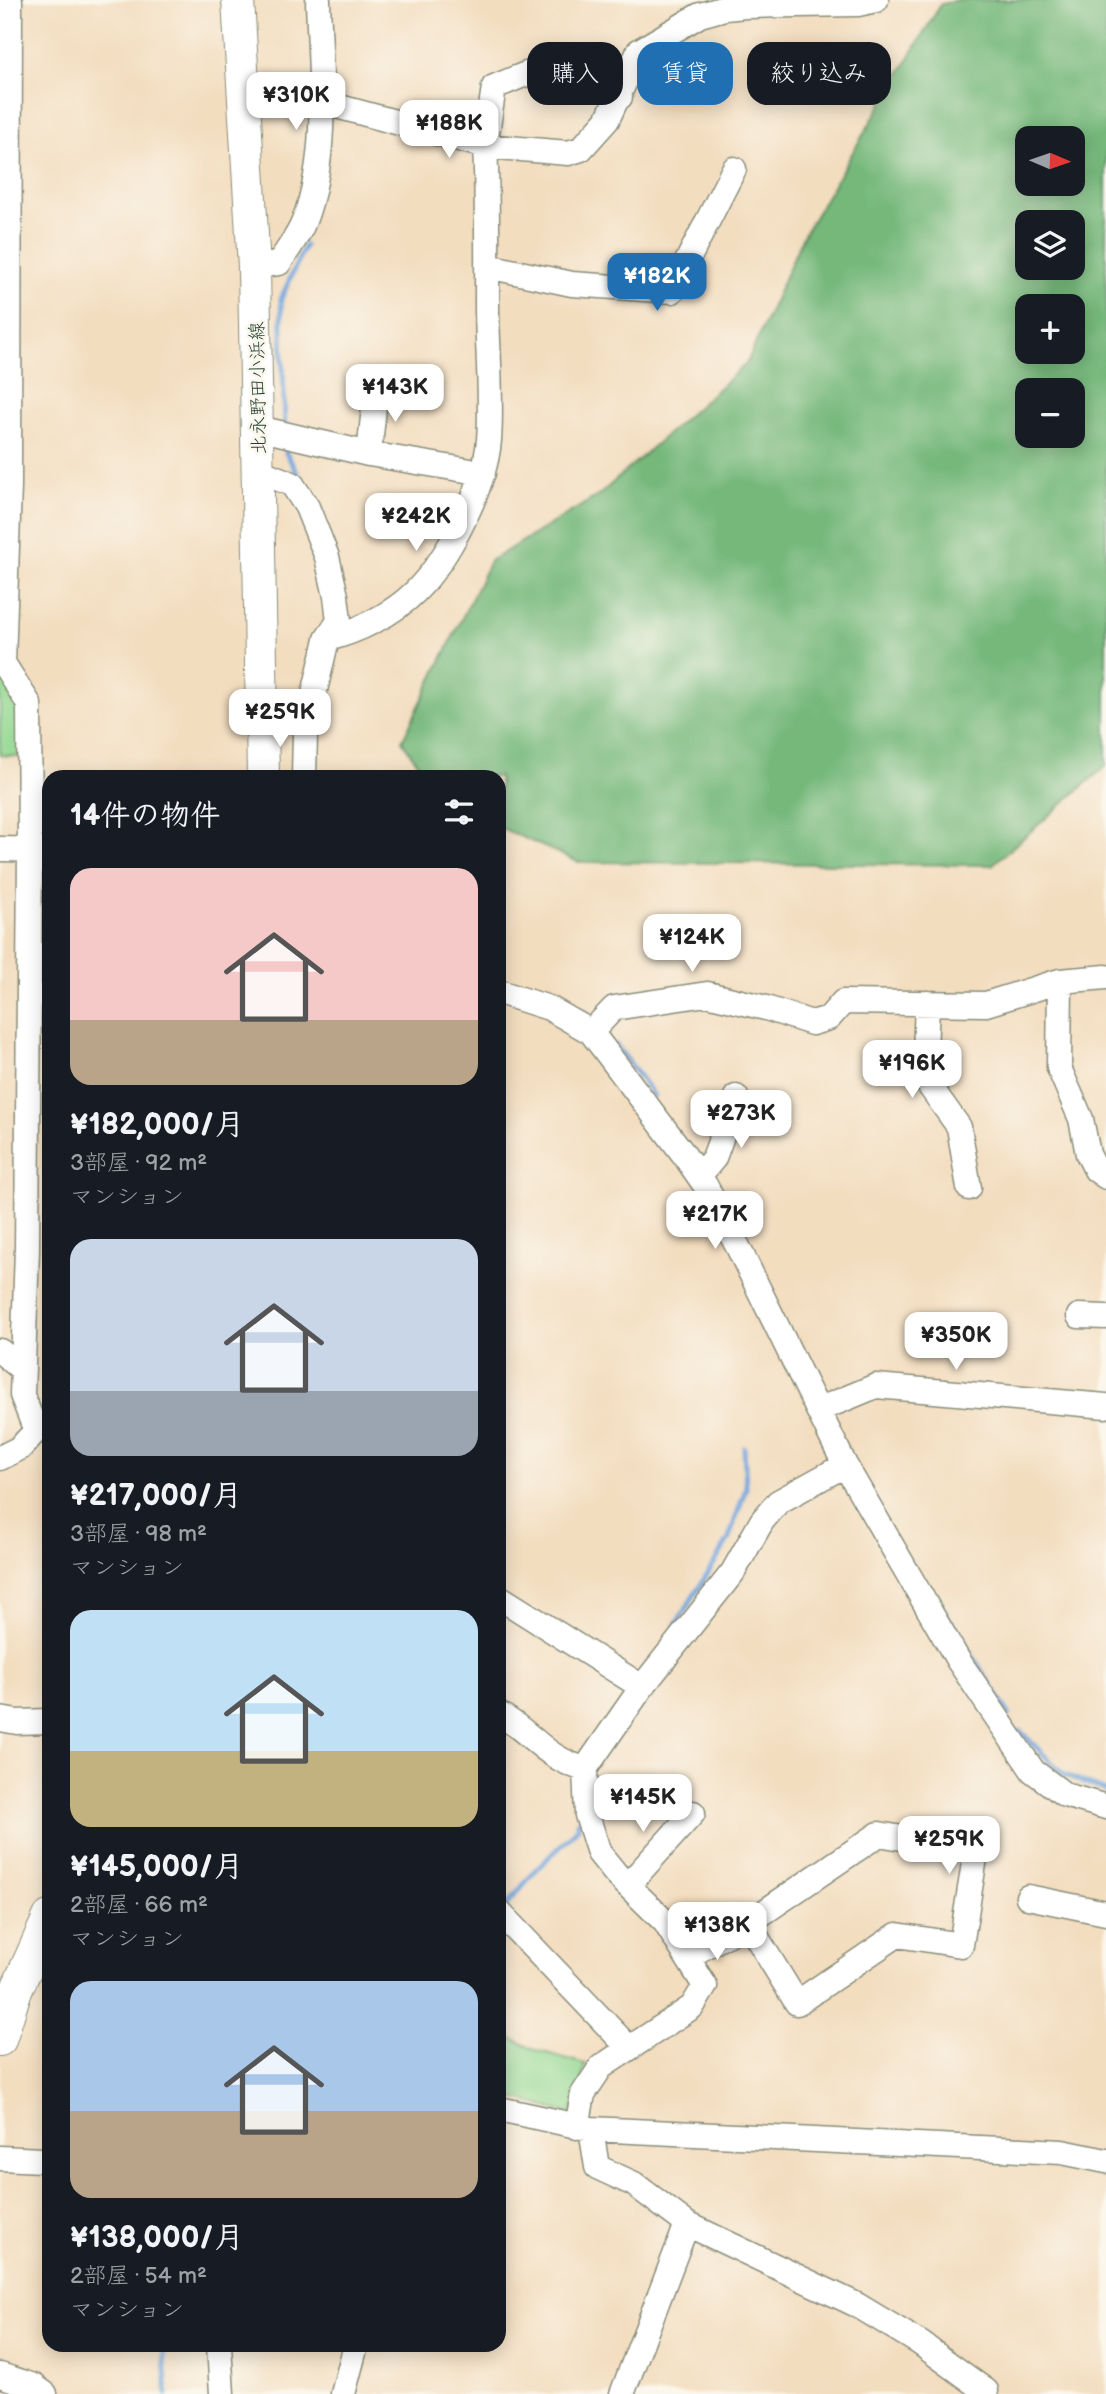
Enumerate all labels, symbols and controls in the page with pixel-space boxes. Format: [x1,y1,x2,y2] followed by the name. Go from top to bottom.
[527,42,623,105] chip: 購入
[637,42,733,105] chip: 賃貸
[747,42,891,105] chip: 絞り込み
[247,72,345,132] pin: ¥310K
[262,81,330,109] text: ¥310K
[400,100,498,160] pin: ¥188K
[415,109,483,137] text: ¥188K
[1015,126,1085,196] north arrow
[1015,126,1085,448] map controls
[1015,210,1085,280] button: layers
[608,254,706,313] pin: ¥182K
[623,262,691,290] text: ¥182K
[1015,294,1085,364] button: +
[246,321,271,455] street label: 北永野田小浜線
[346,364,444,424] pin: ¥143K
[362,373,428,401] text: ¥143K
[1015,378,1085,448] button: −
[367,494,465,553] pin: ¥242K
[381,502,451,530] text: ¥242K
[231,690,329,749] pin: ¥259K
[245,698,315,726] text: ¥259K
[440,793,478,831] icon: filters
[70,798,220,834] text: 14件の物件
[211,914,337,1040] icon: home
[643,914,741,974] pin: ¥124K
[659,923,725,951] text: ¥124K
[863,1040,961,1100] pin: ¥196K
[879,1049,945,1077] text: ¥196K
[692,1090,790,1150] pin: ¥273K
[706,1099,776,1127] text: ¥273K
[70,1107,244,1143] text: ¥182,000/月
[70,1149,207,1177] text: 3部屋 · 92 m²
[70,1183,184,1211] text: マンション
[666,1192,764,1251] pin: ¥217K
[682,1200,748,1228] text: ¥217K
[211,1285,337,1411] icon: home
[907,1312,1005,1372] pin: ¥350K
[921,1321,991,1349] text: ¥350K
[70,1478,242,1514] text: ¥217,000/月
[70,1520,207,1548] text: 3部屋 · 98 m²
[70,1554,184,1582] text: マンション
[211,1656,337,1782] icon: home
[594,1774,692,1834] pin: ¥145K
[610,1783,676,1811] text: ¥145K
[900,1816,998,1876] pin: ¥259K
[914,1825,984,1853] text: ¥259K
[70,1849,243,1885] text: ¥145,000/月
[70,1891,208,1919] text: 2部屋 · 66 m²
[668,1902,766,1962] pin: ¥138K
[684,1911,750,1939] text: ¥138K
[70,1925,184,1953] text: マンション
[211,2027,337,2153] icon: home
[70,2220,244,2256] text: ¥138,000/月
[70,2262,207,2290] text: 2部屋 · 54 m²
[70,2296,184,2324] text: マンション

